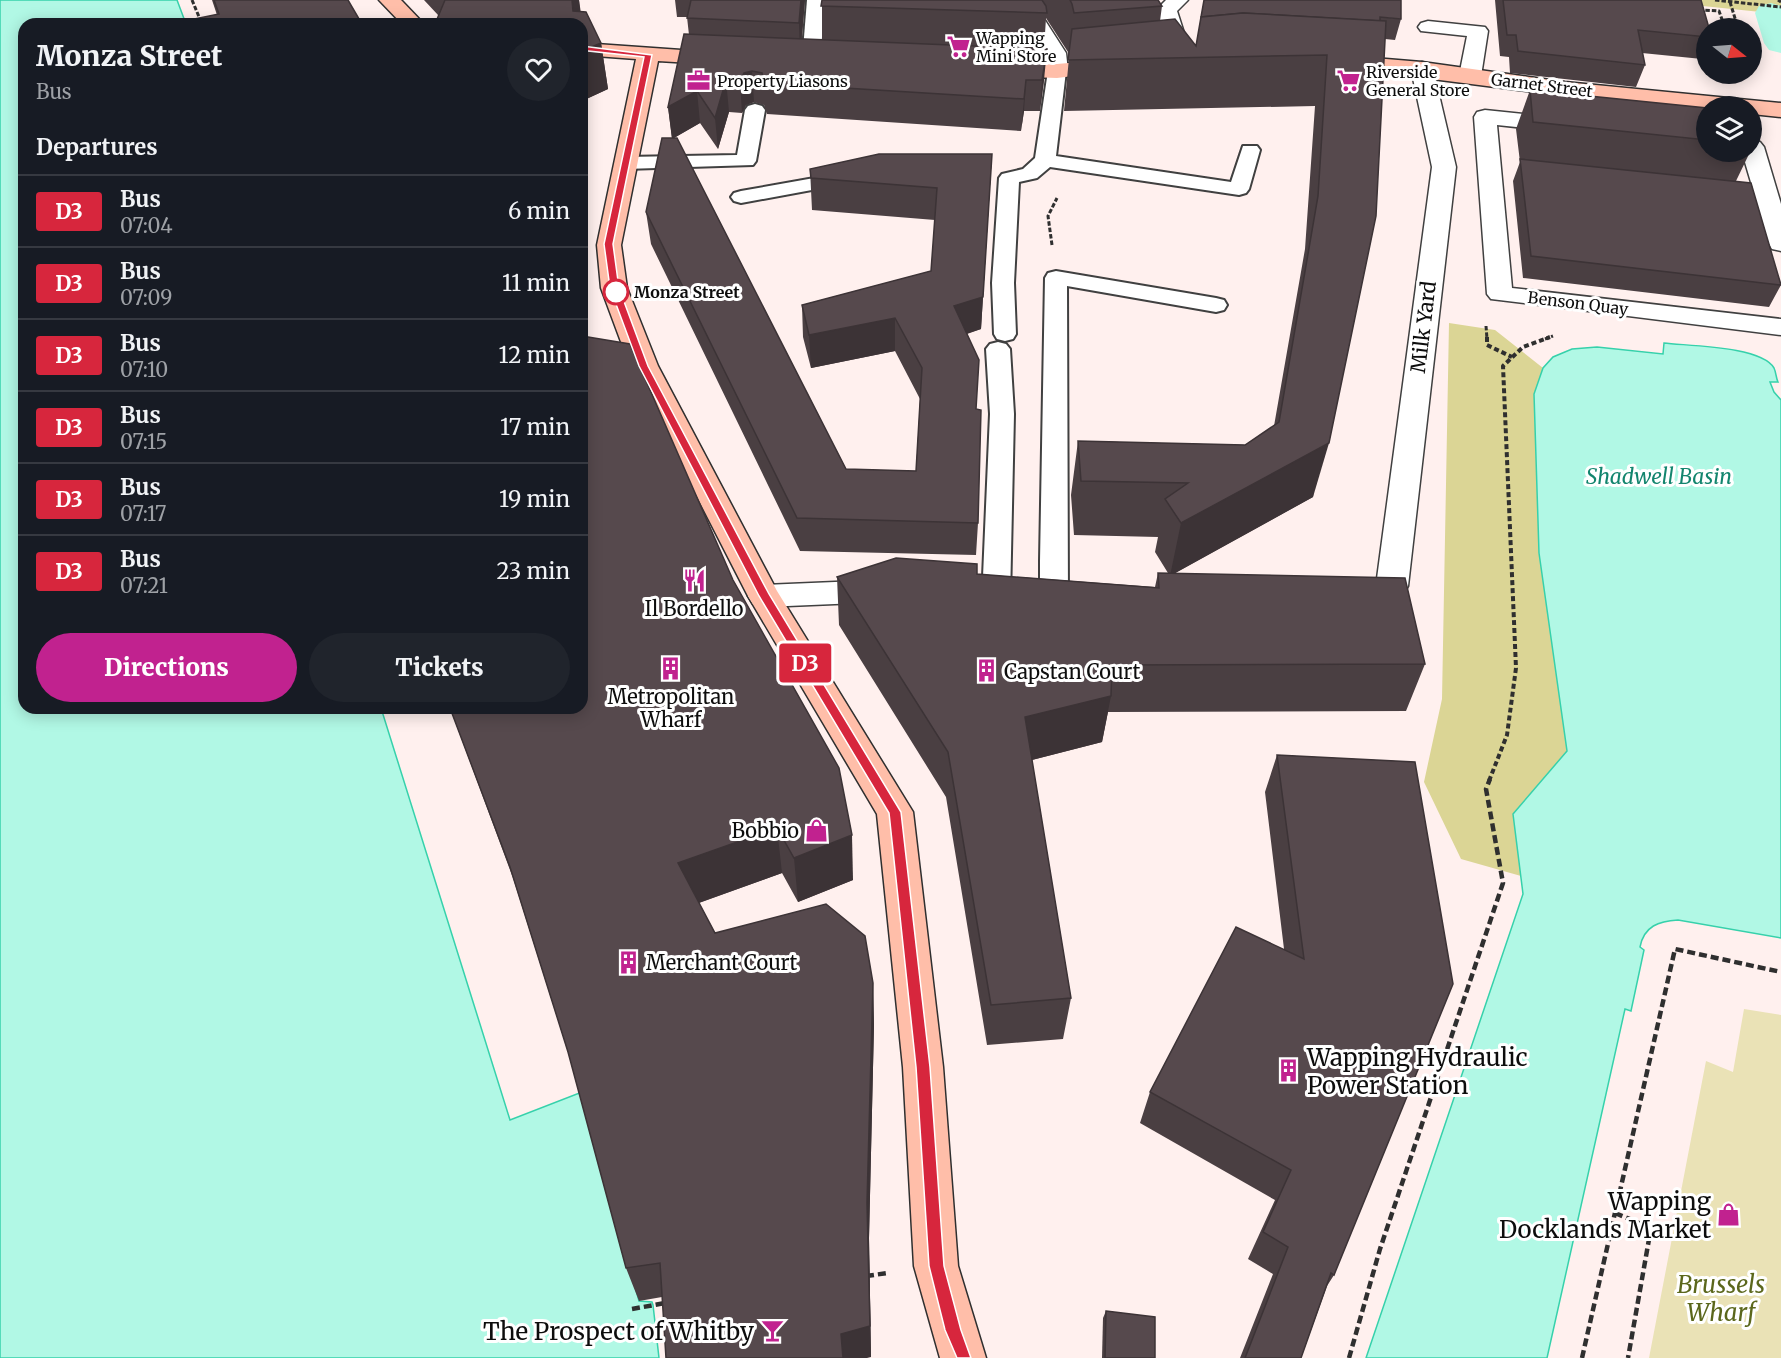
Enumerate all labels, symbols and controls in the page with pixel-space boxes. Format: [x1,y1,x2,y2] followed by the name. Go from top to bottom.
[1696,18,1762,84] north arrow
[1696,18,1762,162] map controls
[975,28,1056,66] place label: Wapping Mini Store
[945,34,971,60] supermarket icon: Wapping Mini Store
[36,38,222,74] text: Monza Street
[507,38,570,101] button: heart
[1366,62,1470,100] place label: Riverside General Store
[686,68,712,94] office icon: Property Liasons
[1335,68,1361,94] supermarket icon: Riverside General Store
[1490,69,1595,101] street label: Garnet Street
[717,71,848,91] place label: Property Liasons
[36,79,72,104] text: Bus
[1696,96,1762,162] button: layers
[36,133,158,161] text: Departures
[120,185,161,213] text: Bus
[508,197,570,225] text: 6 min
[55,198,83,225] text: D3
[120,213,172,238] text: 07:04
[120,257,161,285] text: Bus
[502,269,570,297] text: 11 min
[55,270,83,297] text: D3
[603,279,629,305] marker: Monza Street
[1405,280,1441,374] street label: Milk Yard
[634,282,740,302] place label: Monza Street
[120,285,172,310] text: 07:09
[1527,287,1630,319] street label: Benson Quay
[120,329,161,357] text: Bus
[499,341,570,369] text: 12 min
[55,342,83,369] text: D3
[120,357,168,382] text: 07:10
[120,401,161,429] text: Bus
[500,413,570,441] text: 17 min
[55,414,83,441] text: D3
[120,429,167,454] text: 07:15
[1586,463,1732,490] water label: Shadwell Basin
[120,473,161,501] text: Bus
[499,485,570,513] text: 19 min
[55,486,83,513] text: D3
[120,501,166,526] text: 07:17
[120,545,161,573] text: Bus
[496,557,570,585] text: 23 min
[55,558,83,585] text: D3
[681,567,707,593] restaurant icon: Il Bordello
[120,573,168,598] text: 07:21
[645,596,744,621] place label: Il Bordello
[36,633,297,702] button: Directions
[309,633,570,702] button: Tickets
[778,644,832,682] line badge: D3
[791,650,819,677] text: D3
[658,655,684,681] building icon: Metropolitan Wharf
[973,658,999,684] building icon: Capstan Court
[1004,659,1140,684] place label: Capstan Court
[608,684,734,732] place label: Metropolitan Wharf
[804,817,830,843] shop icon: Bobbio
[731,818,799,843] place label: Bobbio
[615,949,641,975] building icon: Merchant Court
[646,950,798,975] place label: Merchant Court
[1306,1042,1528,1101] place label: Wapping Hydraulic Power Station
[1276,1058,1302,1084] building icon: Wapping Hydraulic Power Station
[1499,1186,1712,1245] place label: Wapping Docklands Market
[1716,1202,1742,1228] shop icon: Wapping Docklands Market
[1677,1269,1765,1328] park label: Brussels Wharf
[483,1316,754,1347] place label: The Prospect of Whitby
[759,1318,785,1344] bar icon: The Prospect of Whitby

